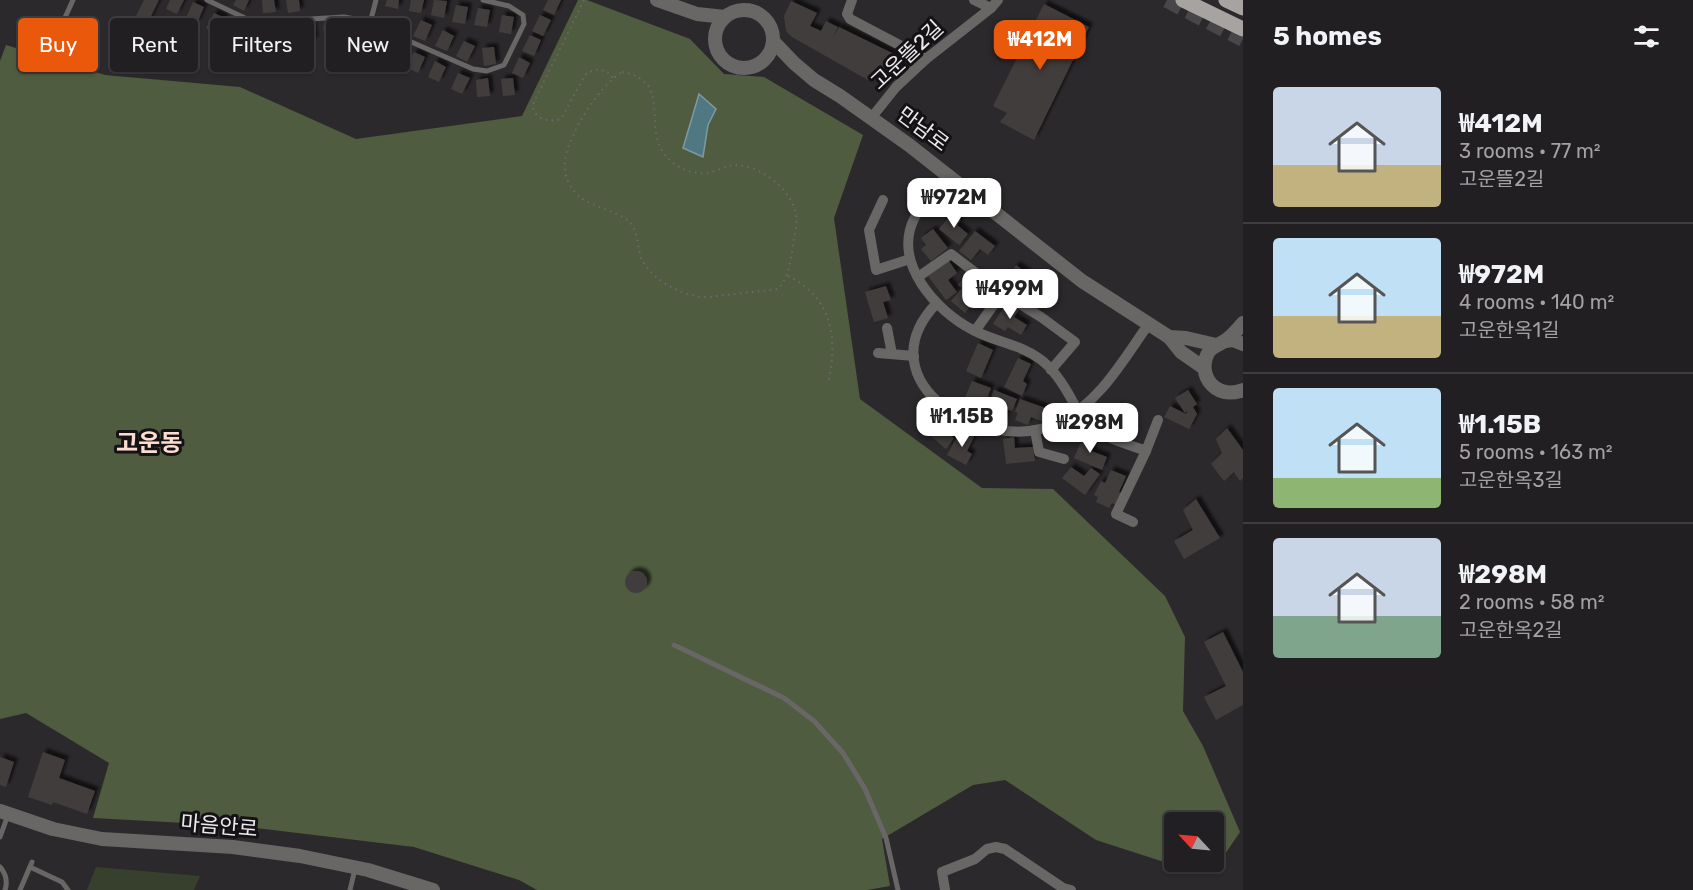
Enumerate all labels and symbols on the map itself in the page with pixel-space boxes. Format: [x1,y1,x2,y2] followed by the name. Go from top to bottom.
[865,15,948,94] street label: 고운뜰2길
[998,20,1082,71] pin: ₩412M
[893,101,954,156] street label: 만남로
[912,178,996,229] pin: ₩972M
[968,269,1052,320] pin: ₩499M
[913,397,1011,448] pin: ₩1.15B
[1048,403,1132,454] pin: ₩298M
[116,429,182,457] district label: 고운동
[179,810,259,841] street label: 마음안로
[1164,812,1224,872] north arrow

